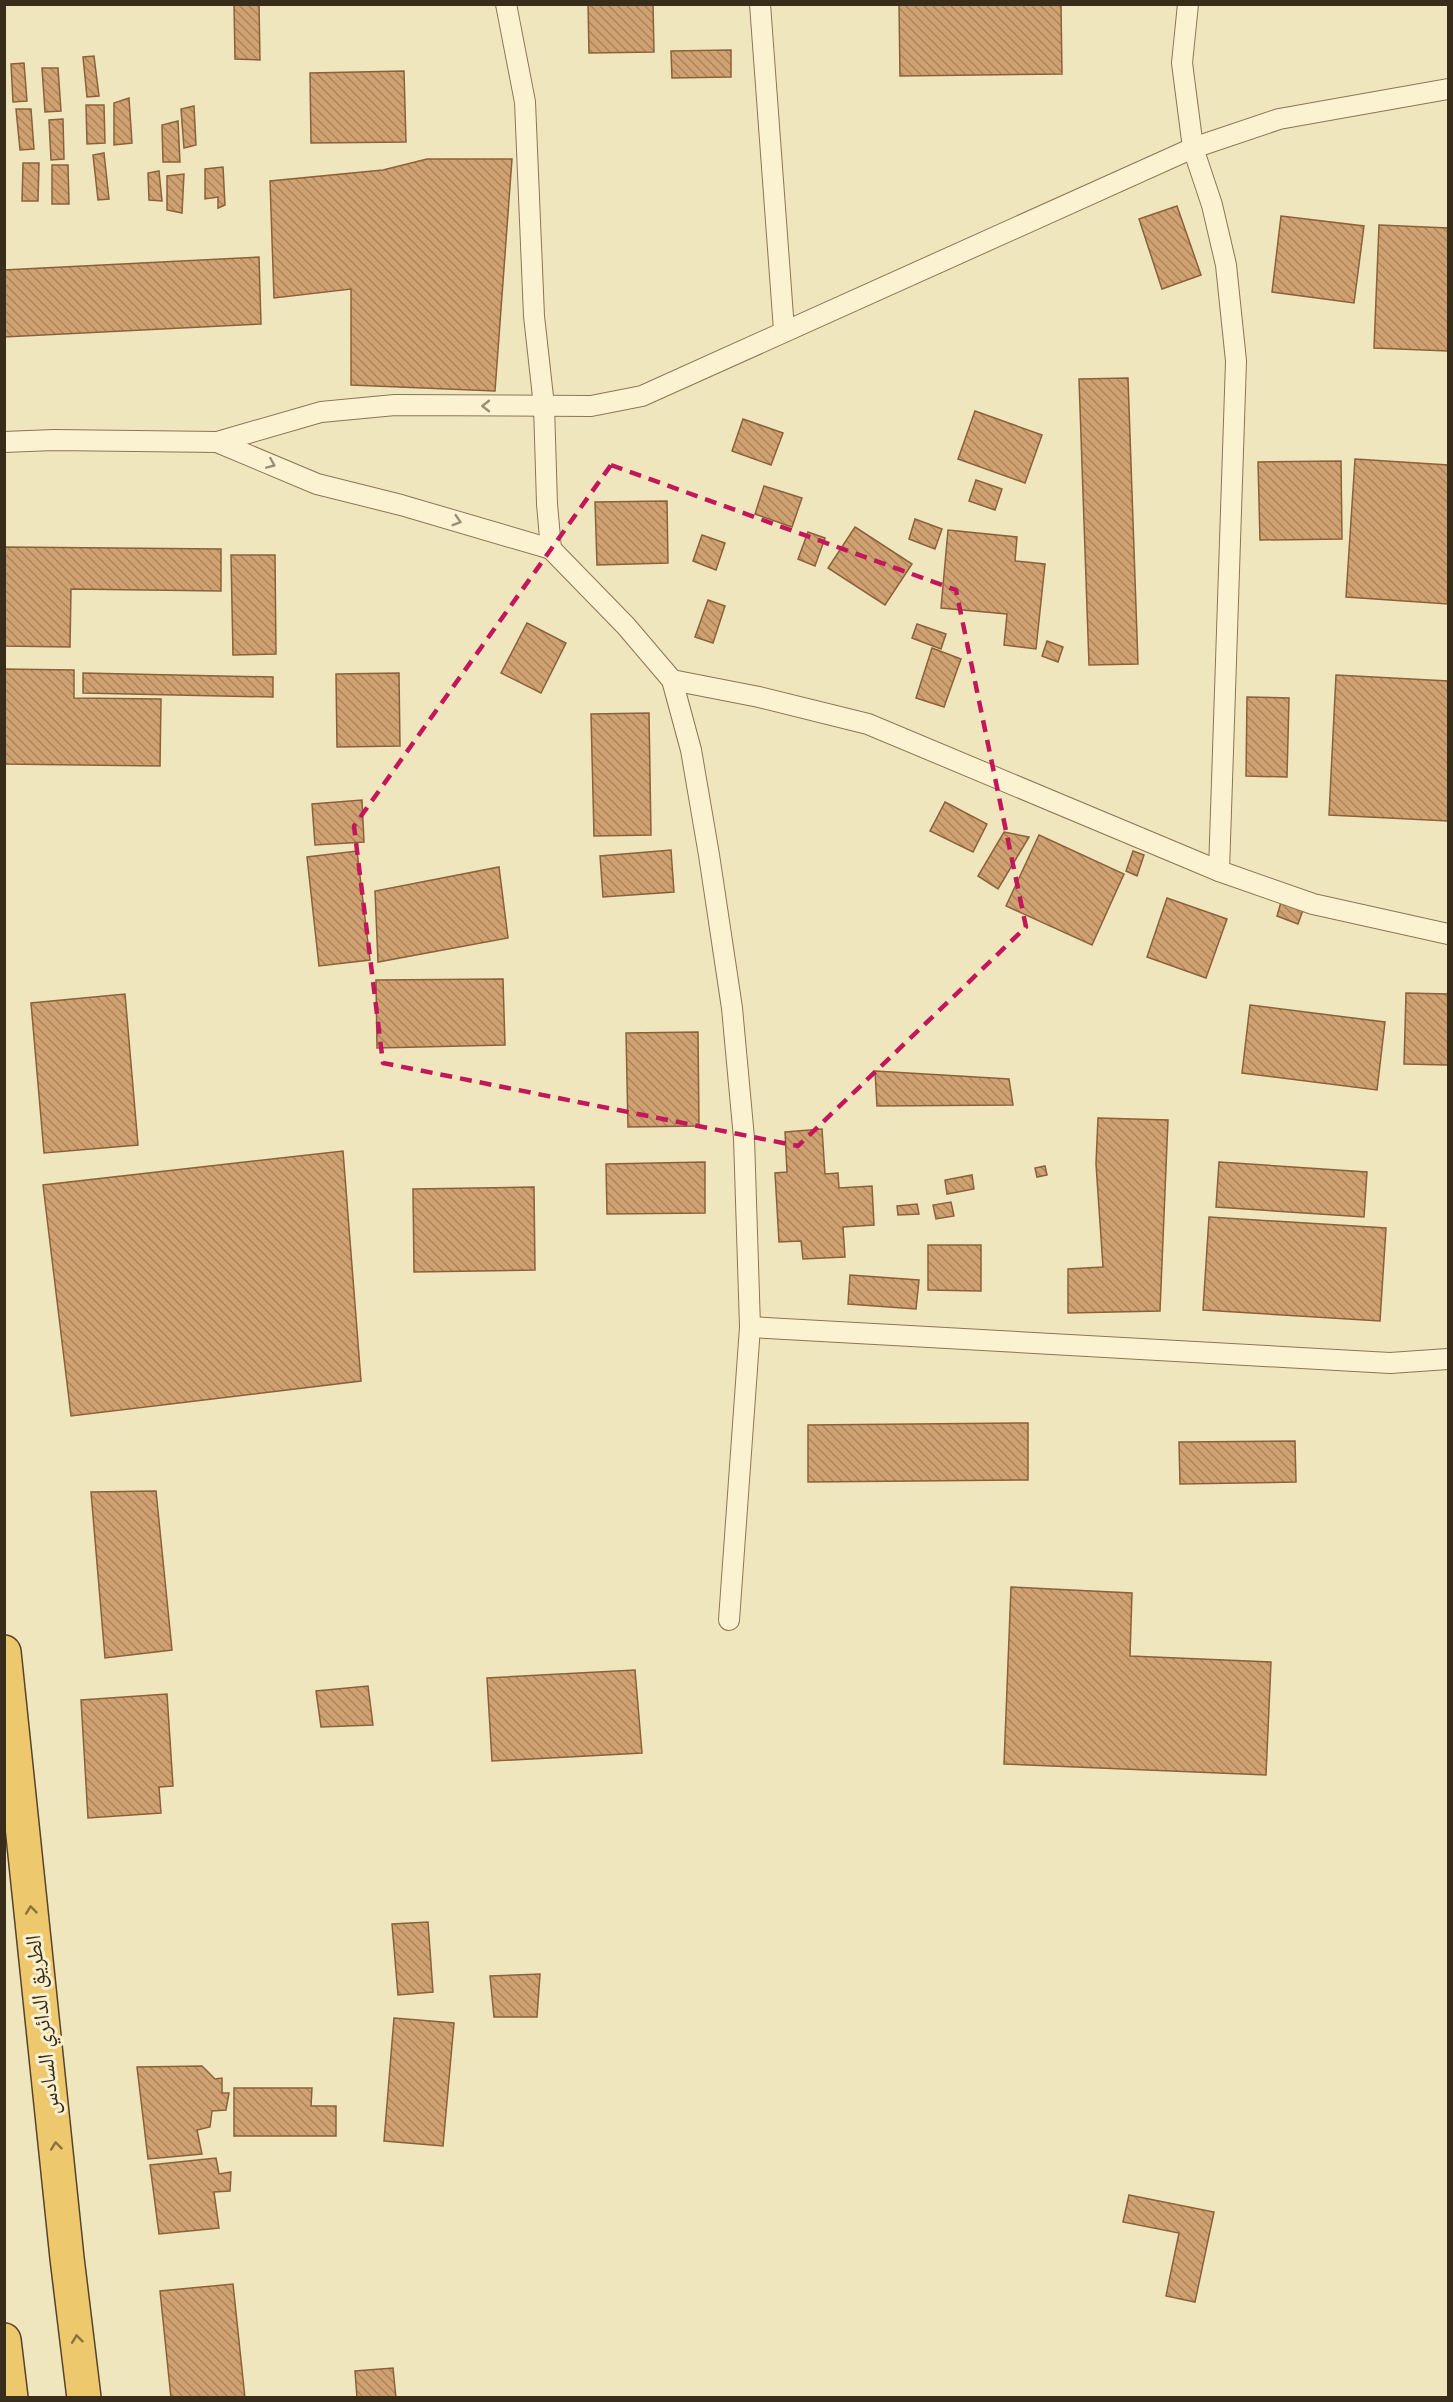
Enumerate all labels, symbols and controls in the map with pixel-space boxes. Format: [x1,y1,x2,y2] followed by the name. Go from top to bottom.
[481,399,490,412] one-way arrow
[265,457,276,469] one-way arrow
[451,514,462,526] one-way arrow
[25,1905,38,1914] one-way arrow
[17,1933,69,2117] street label: الطريق الدائري السادس
[50,2141,63,2150] one-way arrow
[71,2335,84,2344] one-way arrow

